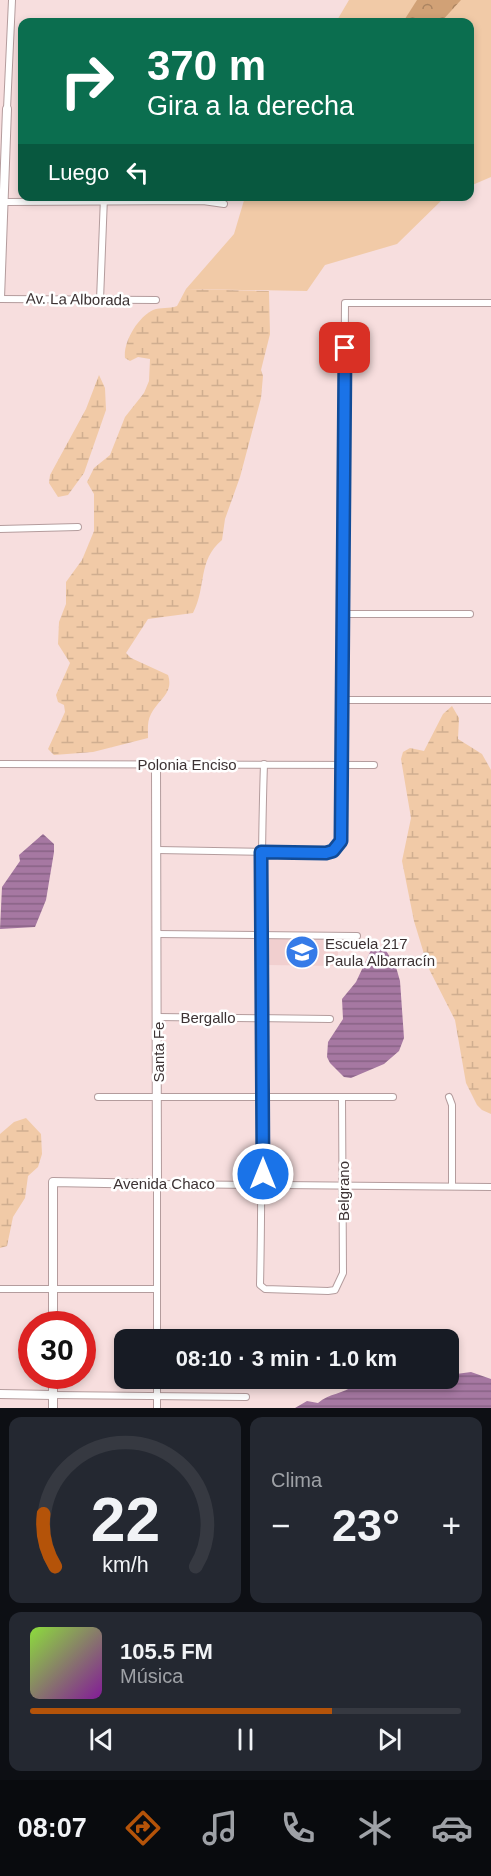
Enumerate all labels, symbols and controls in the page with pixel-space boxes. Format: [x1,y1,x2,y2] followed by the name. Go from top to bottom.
[48,42,126,120] icon: right
[147,42,266,89] text: 370 m
[147,91,354,121] text: Gira a la derecha
[121,156,154,189] icon: left
[48,160,109,185] text: Luego
[26,290,131,308] street label: Av. La Alborada
[319,322,370,373] pin
[328,331,361,364] icon: arrive
[137,756,237,773] street label: Polonia Enciso
[284,934,320,970] school or university icon: Escuela 217 Paula Albarracín
[325,935,435,969] place label: Escuela 217 Paula Albarracín
[180,1009,236,1026] street label: Bergallo
[150,1022,167,1082] street label: Santa Fe
[231,1142,295,1206] position arrow
[335,1161,352,1221] street label: Belgrano
[113,1175,215,1192] street label: Avenida Chaco
[18,1311,96,1389] speed limit sign: 30
[176,1346,397,1371] text: 08:10 · 3 min · 1.0 km
[271,1469,322,1491] text: Clima
[90,1485,160,1554] text: 22
[332,1500,400,1551] text: 23°
[271,1507,290,1544] text: −
[442,1507,461,1544] text: +
[102,1553,148,1577] text: km/h
[120,1639,213,1664] text: 105.5 FM
[120,1665,183,1687] text: Música
[85,1723,118,1756] icon: previous
[229,1723,262,1756] icon: pause
[373,1723,406,1756] icon: next
[122,1807,164,1849] icon: directions
[199,1807,241,1849] icon: music
[277,1807,319,1849] icon: phone
[354,1807,396,1849] icon: climate
[431,1807,473,1849] icon: car
[18,1813,87,1843] text: 08:07

